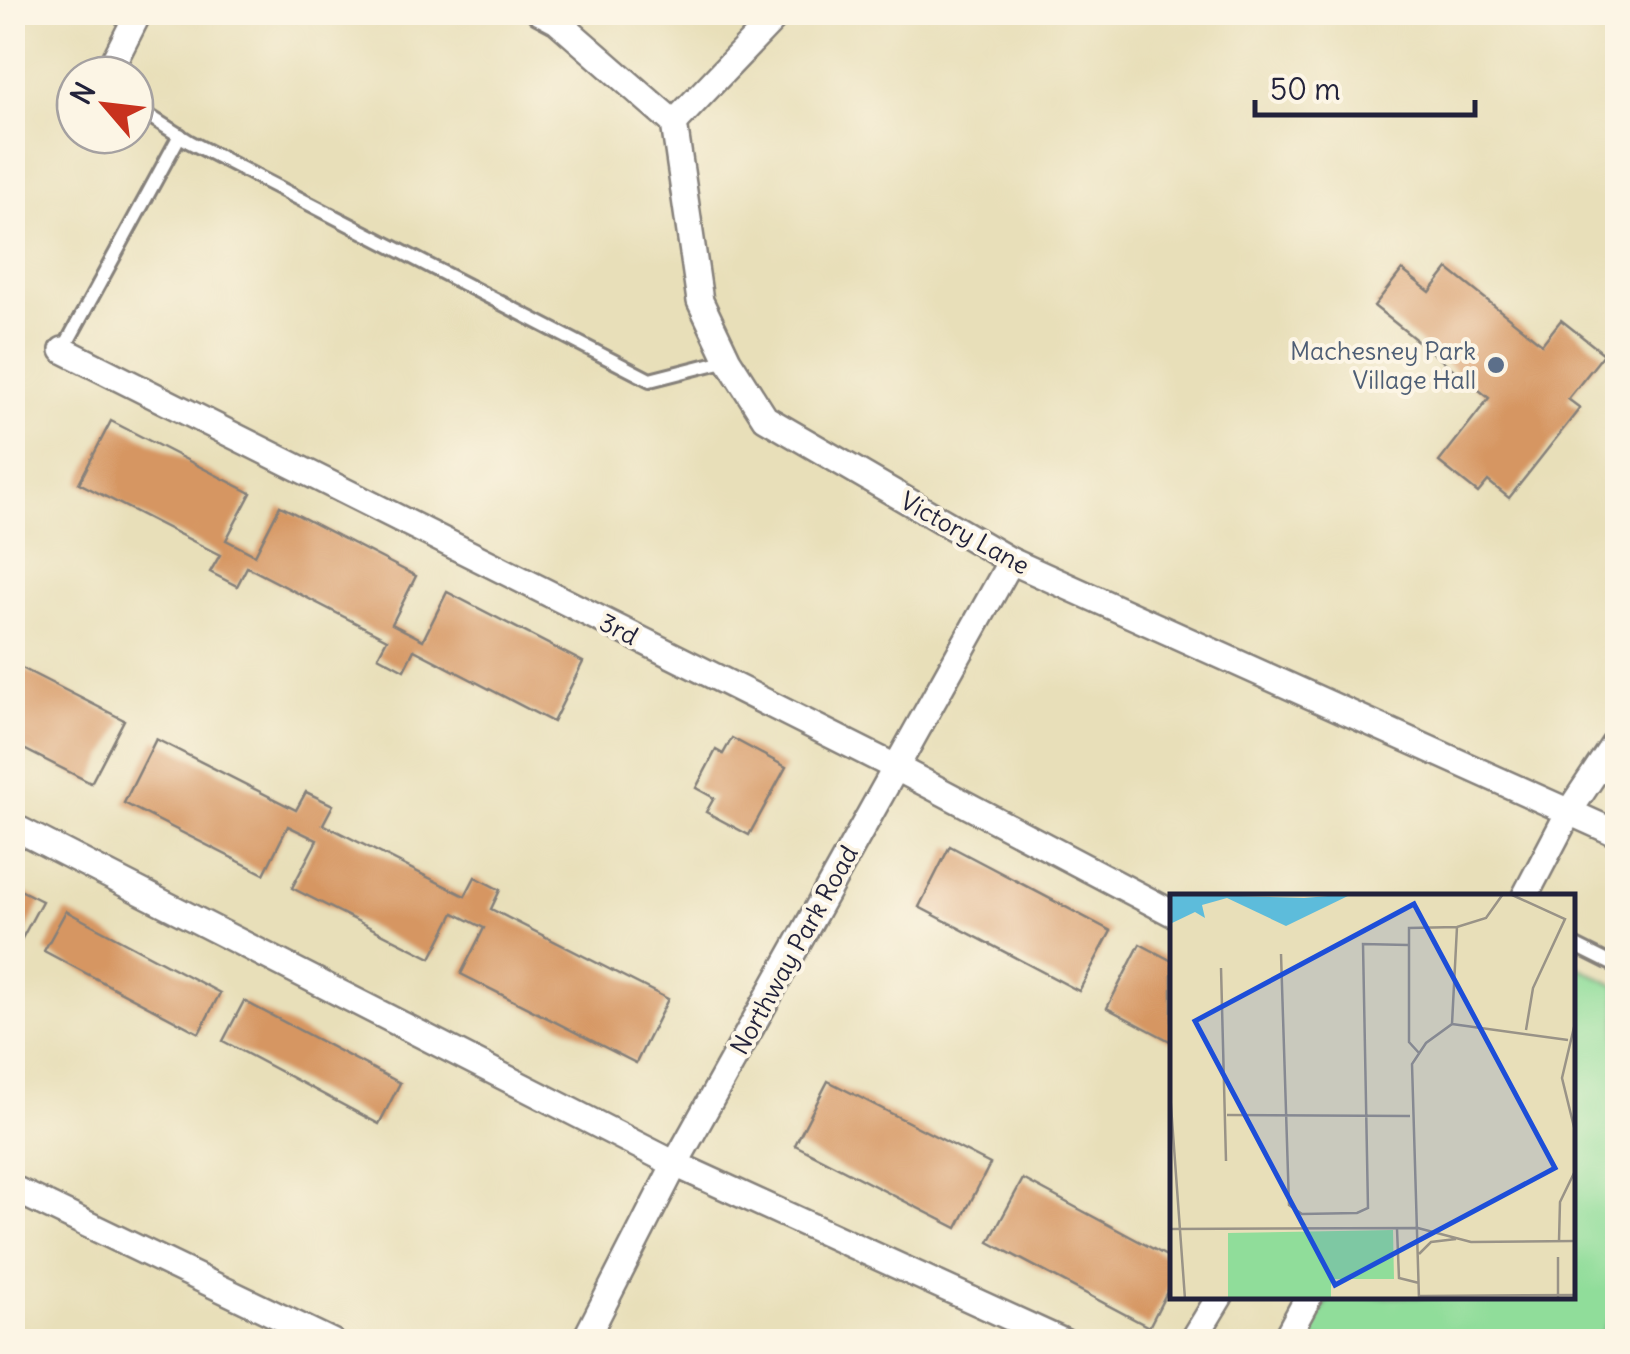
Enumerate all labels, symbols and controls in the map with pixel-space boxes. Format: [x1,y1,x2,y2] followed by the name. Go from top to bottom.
[55,55,155,155] north arrow
[1255,55,1475,117] scale bar
[1270,70,1340,108] text: 50 m
[62,76,103,110] text: N
[1290,335,1476,396] place label: Machesney Park Village Hall
[1485,354,1507,376] marker: Machesney Park Village Hall
[895,484,1035,582] street label: Victory Lane
[594,606,644,652] street label: 3rd
[723,840,865,1060] street label: Northway Park Road
[1170,894,1575,1299] inset map

